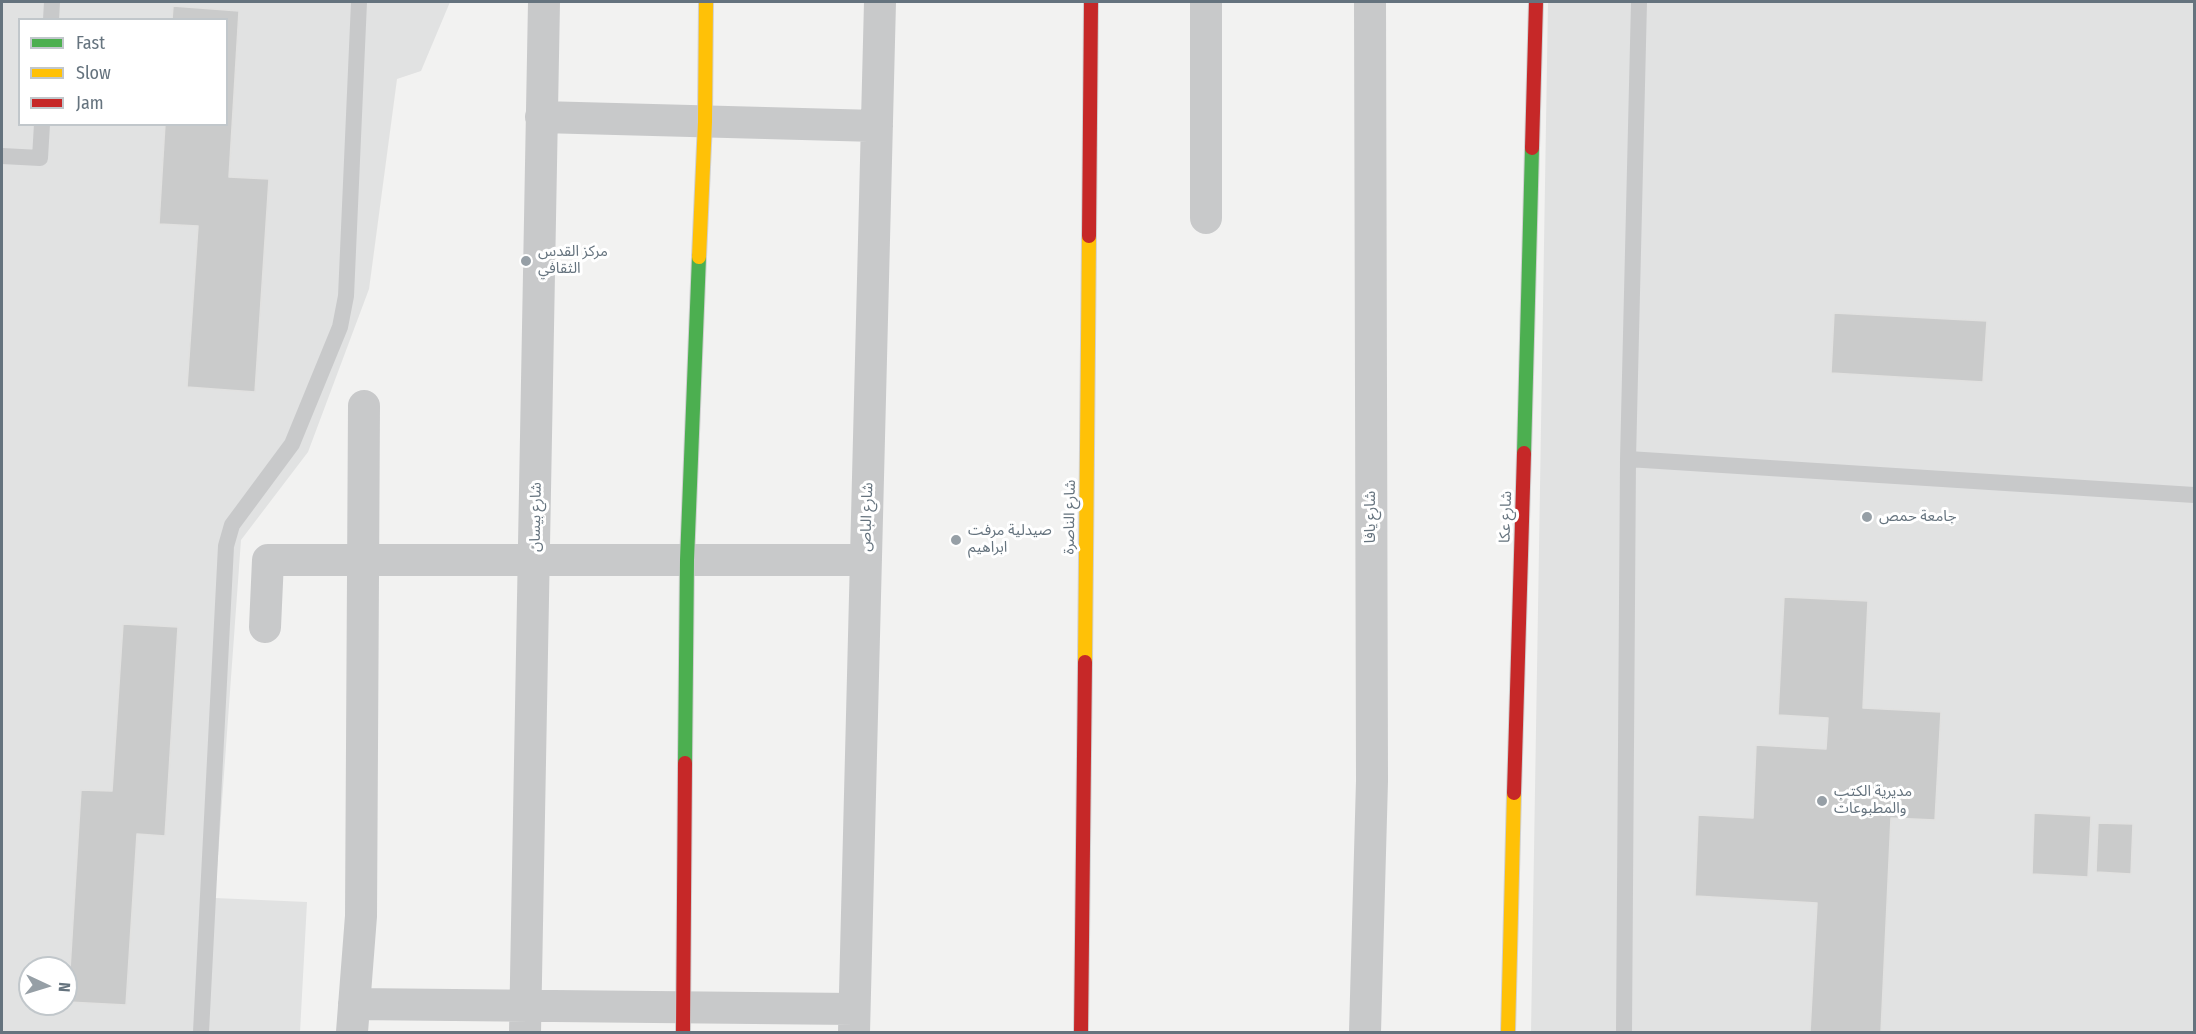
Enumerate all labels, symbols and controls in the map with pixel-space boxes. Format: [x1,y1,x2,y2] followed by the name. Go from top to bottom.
[18,18,228,126] legend
[76,32,105,54] text: Fast
[76,62,111,84] text: Slow
[76,92,104,114] text: Jam
[538,243,608,278] place label: مركز القدس الثقافي
[519,254,533,268] marker: مركز القدس الثقافي
[1060,479,1080,555] street label: شارع الناصرة
[526,482,546,552] street label: شارع بيسان
[857,482,877,552] street label: شارع الباص
[1362,491,1380,543] street label: شارع يافا
[1496,491,1516,543] street label: شارع عكا
[1879,508,1956,526] place label: جامعة حمص
[1860,510,1874,524] marker: جامعة حمص
[968,522,1052,557] place label: صيدلية مرفت ابراهيم
[949,533,963,547] marker: صيدلية مرفت ابراهيم
[1834,783,1912,818] place label: مديرية الكتب والمطبوعات
[1815,794,1829,808] marker: مديرية الكتب والمطبوعات
[18,956,78,1016] north arrow
[55,982,74,993] text: N

